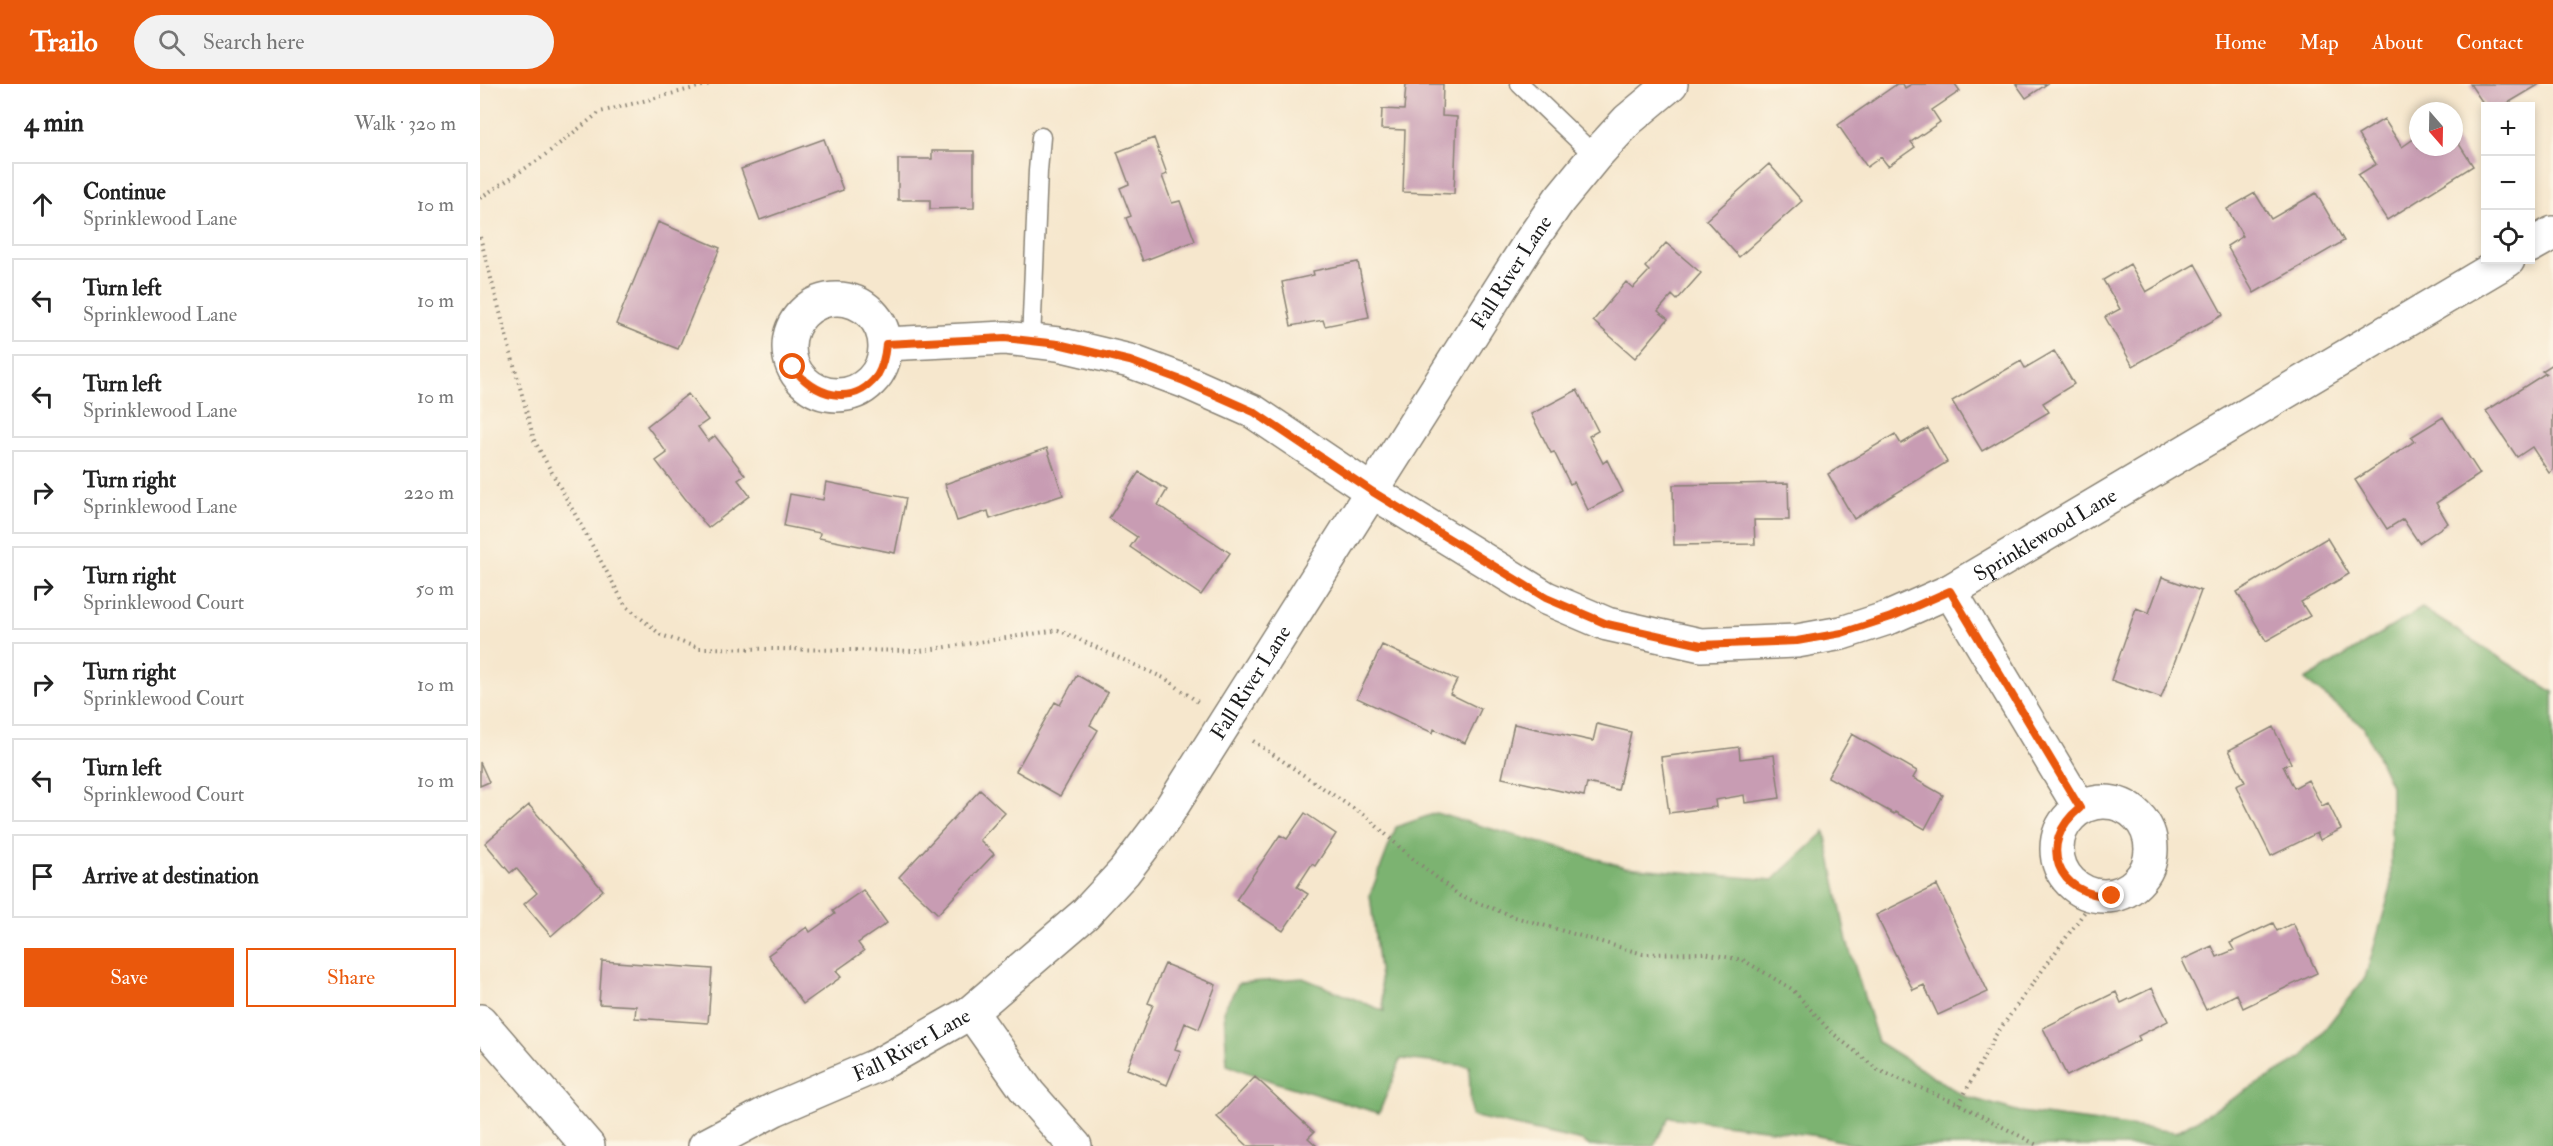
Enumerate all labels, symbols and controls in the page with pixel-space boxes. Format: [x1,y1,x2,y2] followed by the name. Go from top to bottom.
[134,15,554,69] search box
[30,25,98,60] text: Trailo
[155,26,188,59] icon: search
[203,28,304,56] text: Search here
[2214,29,2266,56] text: Home
[2299,29,2339,56] text: Map
[2372,29,2423,56] text: About
[2456,29,2523,56] text: Contact
[2409,102,2463,156] north arrow
[2481,102,2535,264] map controls
[2481,102,2535,156] button: +
[24,107,84,139] text: 4 min
[354,111,456,136] text: Walk · 320 m
[2481,156,2535,210] button: −
[83,178,166,206] text: Continue
[26,188,59,221] icon: ahead
[417,192,454,217] text: 10 m
[83,206,237,231] text: Sprinklewood Lane
[1465,210,1558,334] street label: Fall River Lane
[2481,210,2535,264] button: locate
[83,274,162,302] text: Turn left
[26,284,59,317] icon: left
[417,288,454,313] text: 10 m
[83,302,237,327] text: Sprinklewood Lane
[779,353,805,379] route start
[83,370,162,398] text: Turn left
[26,380,59,413] icon: left
[417,384,454,409] text: 10 m
[83,398,237,423] text: Sprinklewood Lane
[83,466,176,494] text: Turn right
[26,476,59,509] icon: right
[404,480,454,505] text: 220 m
[1969,482,2122,587] street label: Sprinklewood Lane
[83,494,237,519] text: Sprinklewood Lane
[83,562,176,590] text: Turn right
[26,572,59,605] icon: right
[415,576,454,601] text: 50 m
[83,590,244,615] text: Sprinklewood Court
[1204,620,1297,745] street label: Fall River Lane
[83,658,176,686] text: Turn right
[26,668,59,701] icon: right
[417,672,454,697] text: 10 m
[83,686,244,711] text: Sprinklewood Court
[83,754,162,782] text: Turn left
[26,764,59,797] icon: left
[417,768,454,793] text: 10 m
[83,782,244,807] text: Sprinklewood Court
[26,860,59,893] icon: arrive
[83,862,259,890] text: Arrive at destination
[2098,882,2124,908] route end
[24,948,234,1007] button: Save
[246,948,456,1007] button: Share
[848,1002,975,1088] street label: Fall River Lane

